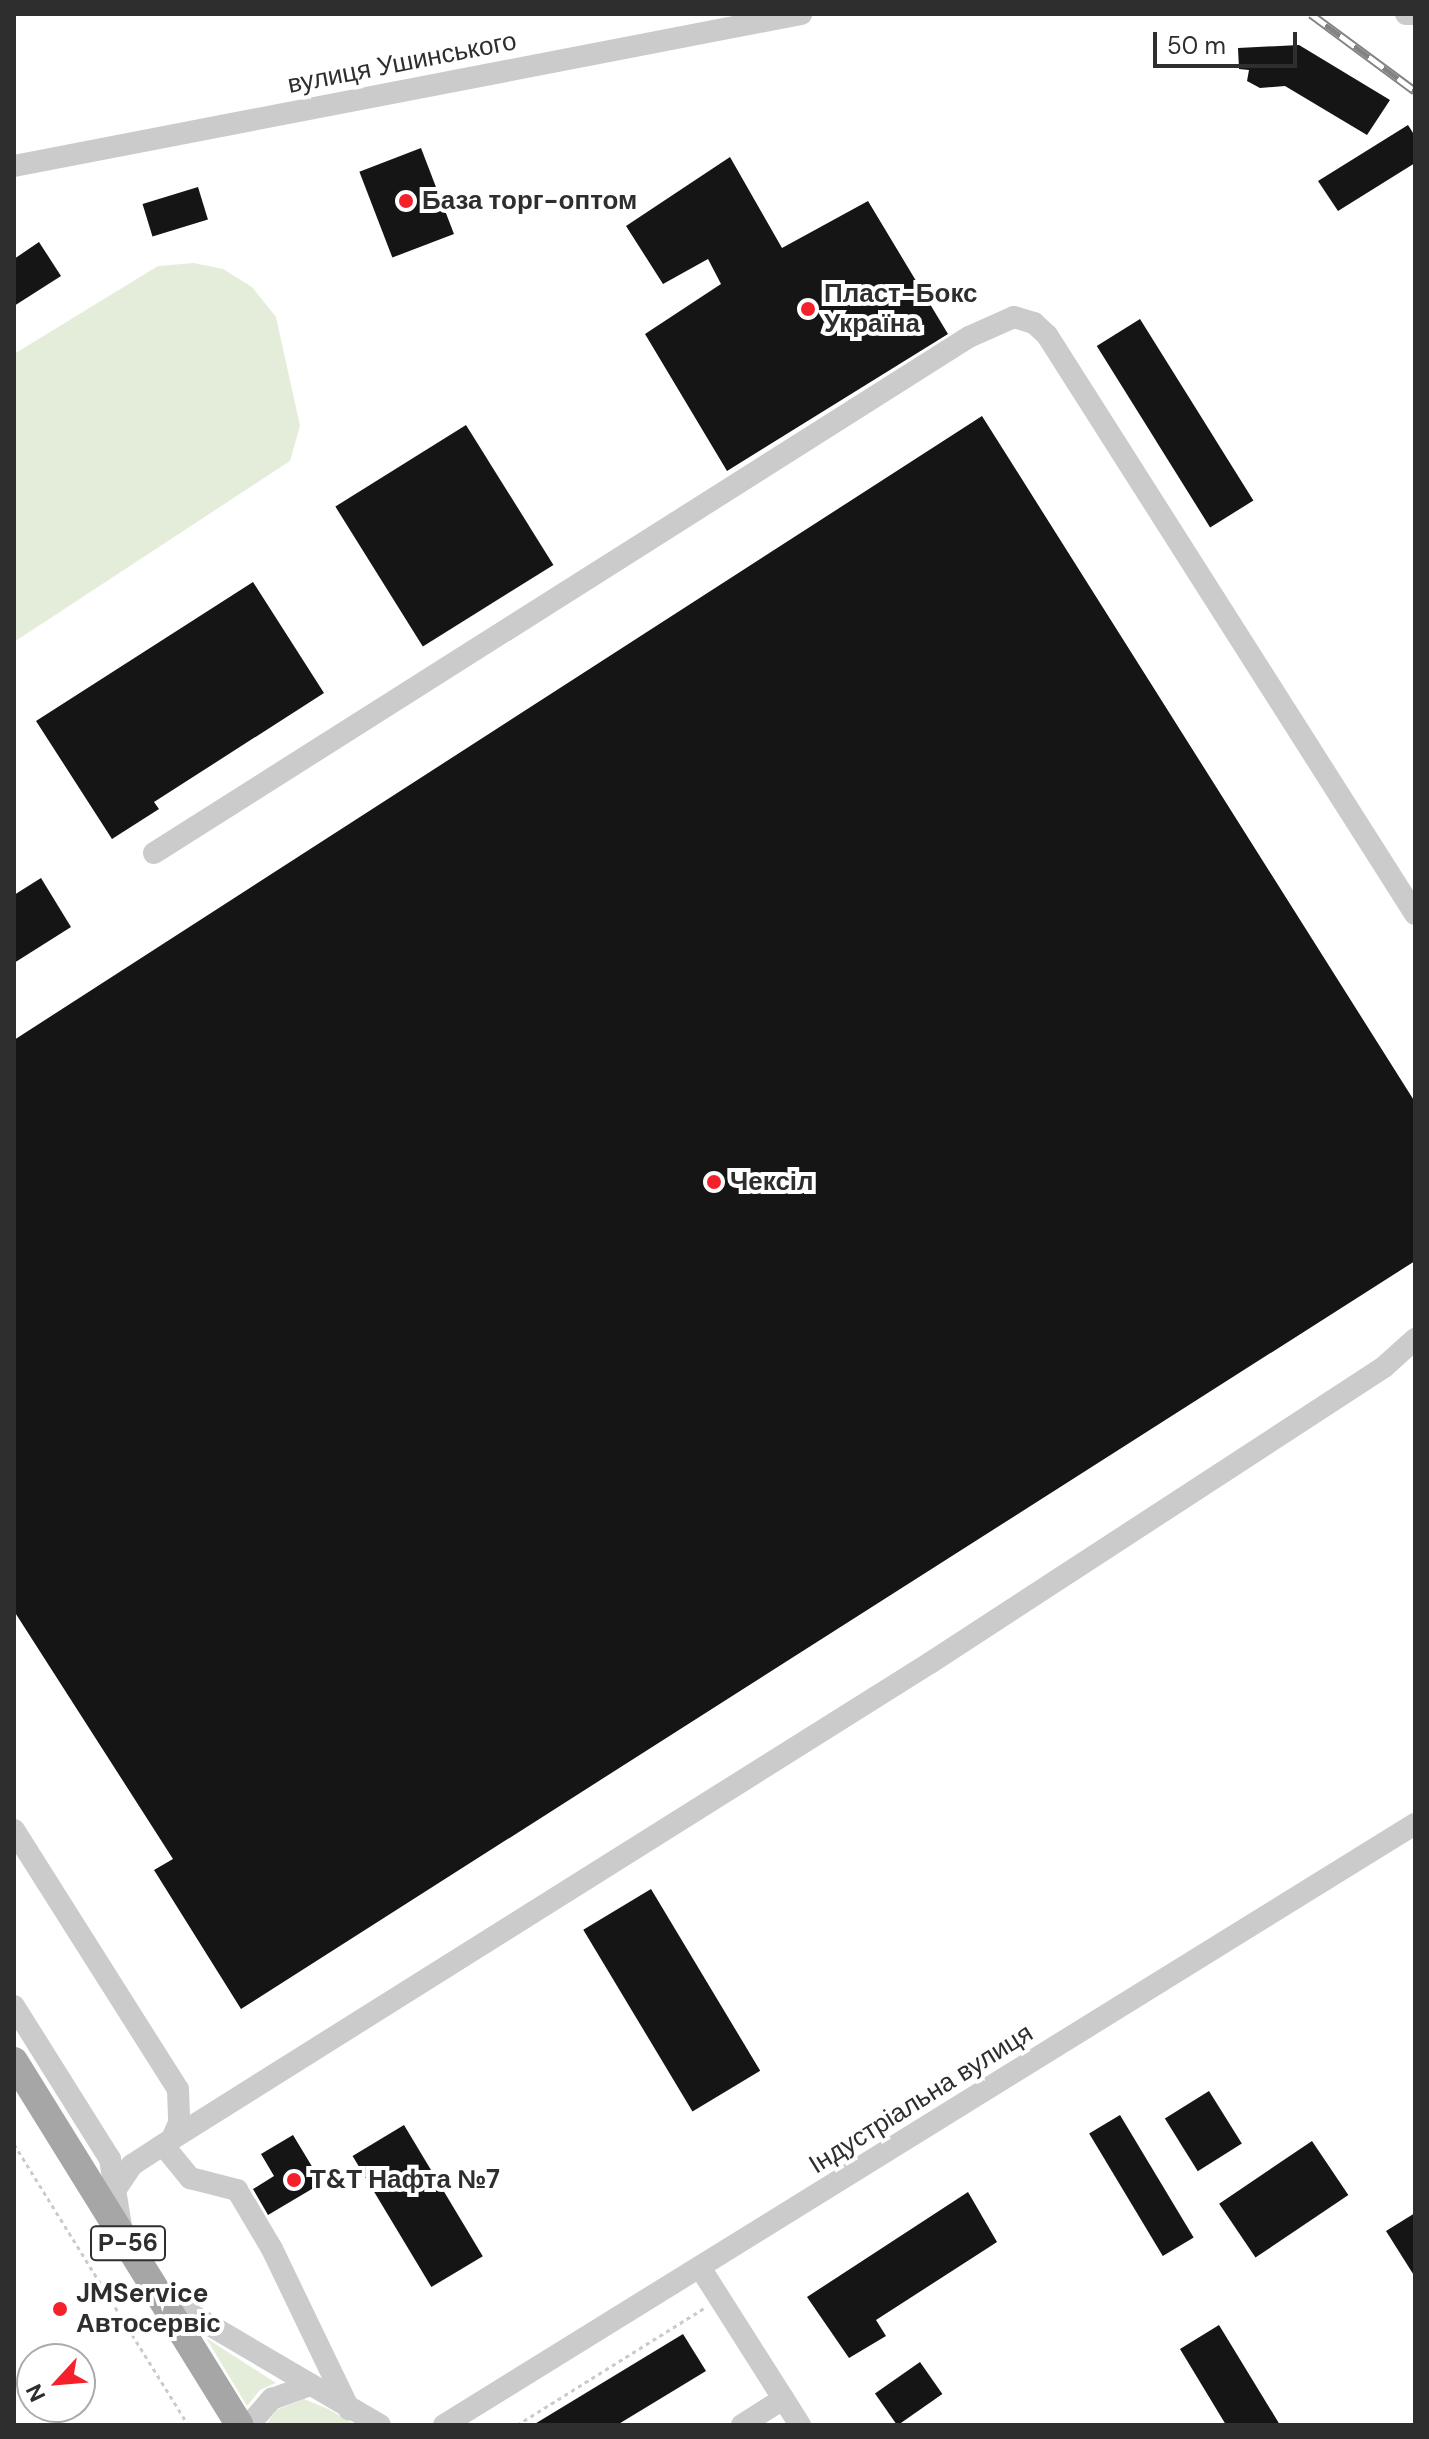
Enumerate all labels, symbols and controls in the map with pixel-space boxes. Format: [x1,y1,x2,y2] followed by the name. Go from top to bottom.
[1157,16,1301,66] scale bar
[285,26,519,100] street label: вулиця Ушинського
[1167,30,1226,61] text: 50 m
[422,185,637,217] place label: База торг-оптом
[397,192,415,210] marker: База торг-оптом
[824,278,978,340] place label: Пласт-Бокс Україна
[799,300,817,318] marker: Пласт-Бокс Україна
[730,1166,814,1198] place label: Чексіл
[705,1173,723,1191] marker: Чексіл
[803,2017,1039,2181] street label: Індустріальна вулиця
[310,2164,500,2196] place label: Т&Т Нафта №7
[285,2171,303,2189] marker: Т&Т Нафта №7
[90,2223,166,2263] road number: Р-56
[76,2278,221,2340] place label: JMService Автосервіс
[51,2300,69,2318] marker: JMService Автосервіс
[16,2343,96,2423] north arrow
[19,2379,52,2406] text: N

